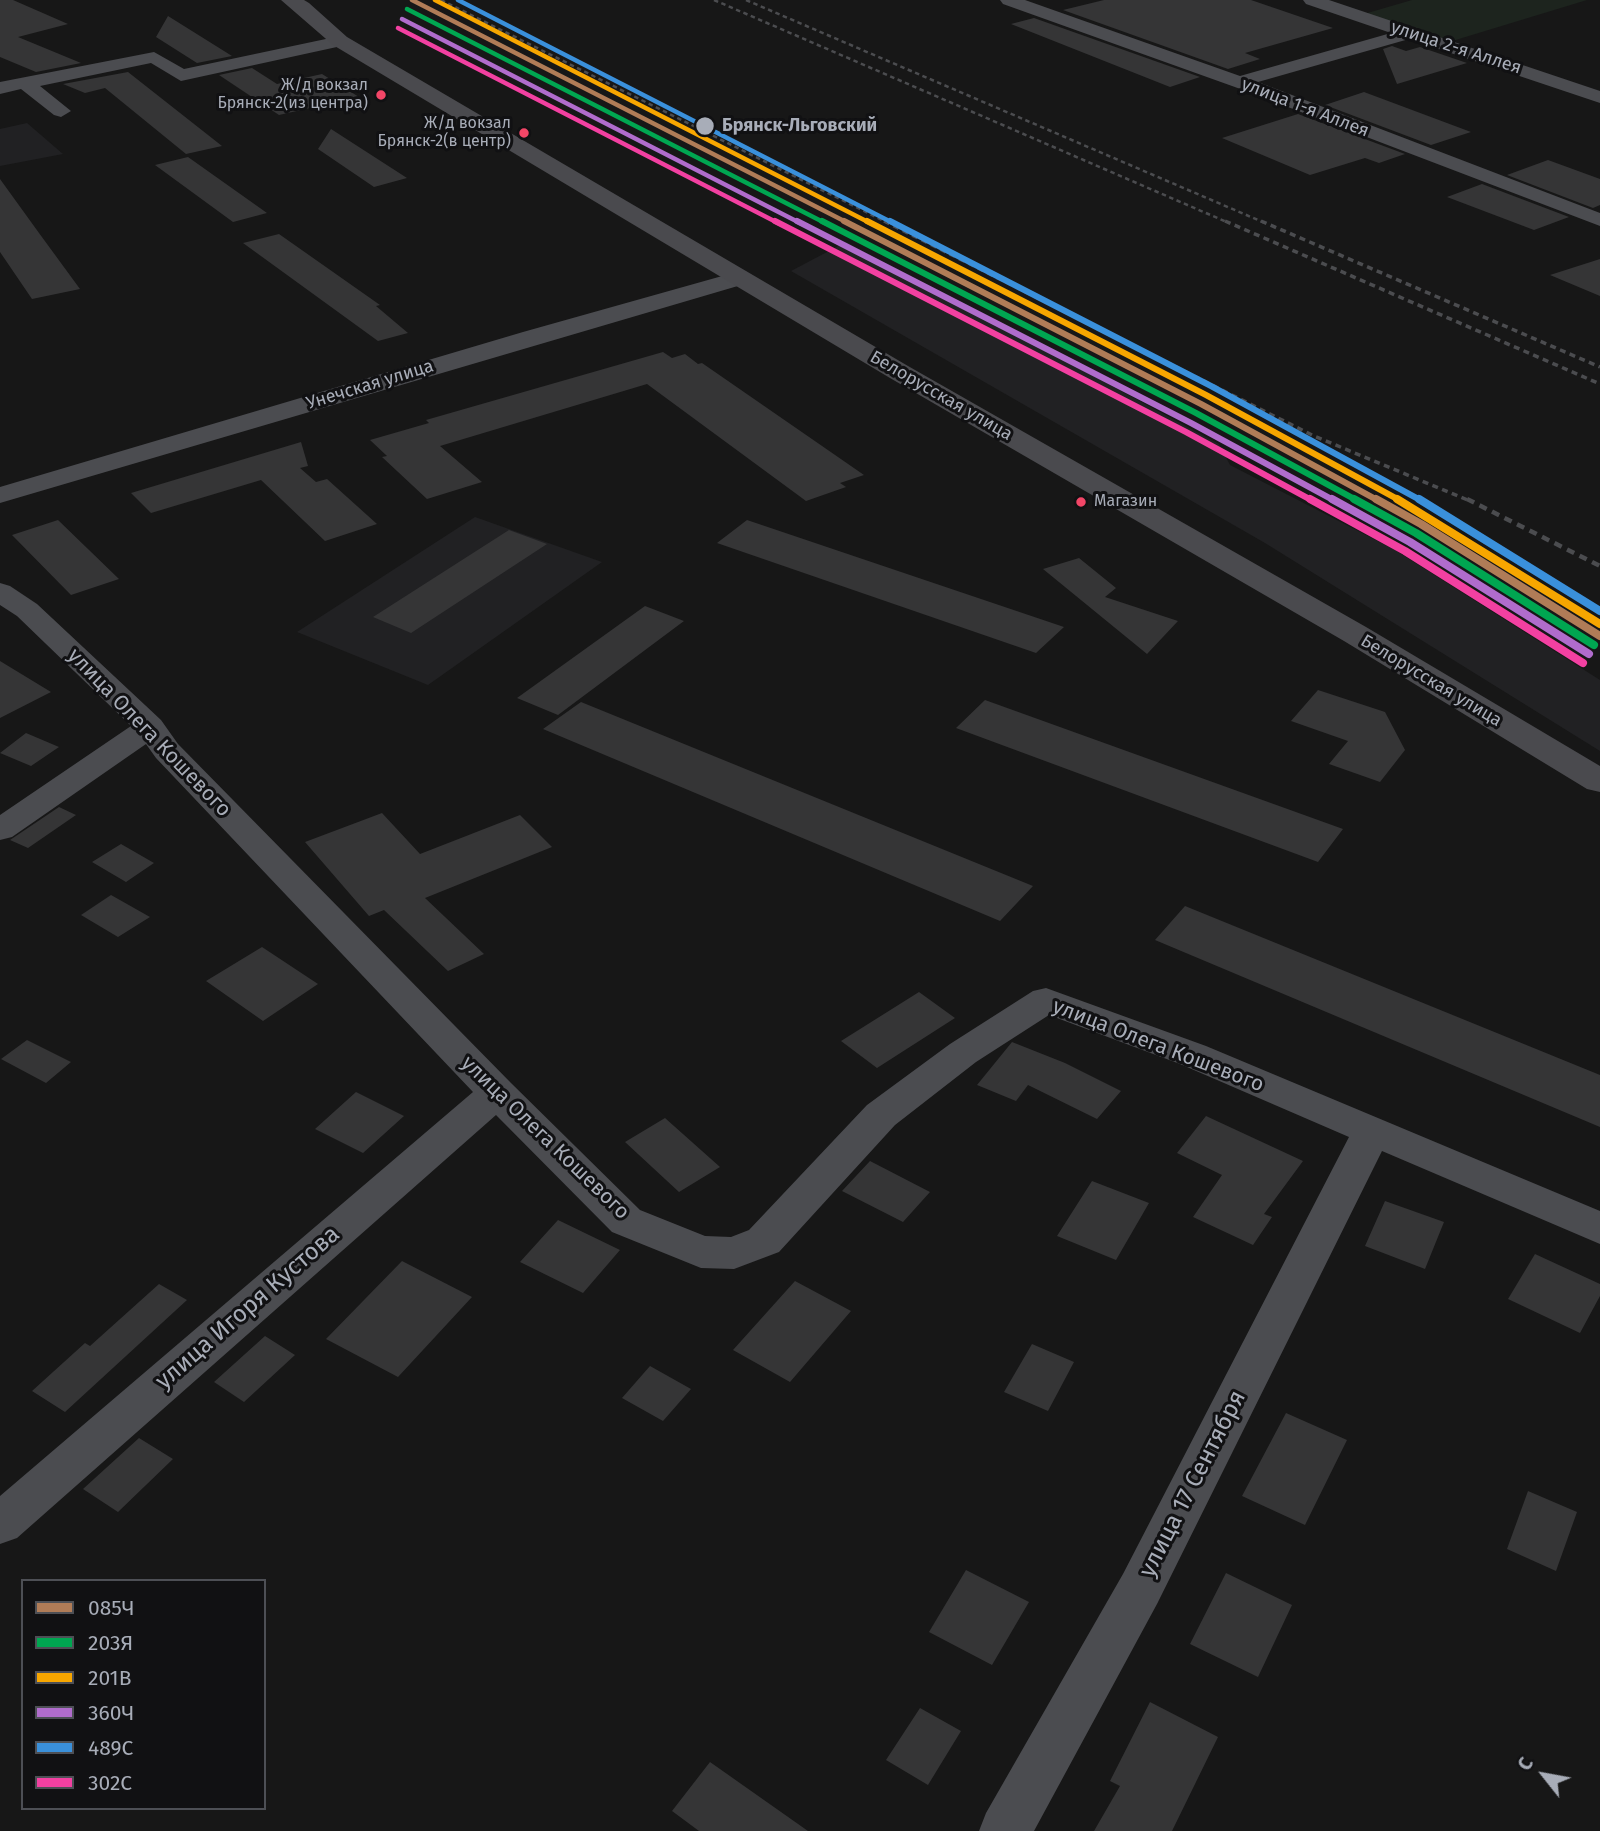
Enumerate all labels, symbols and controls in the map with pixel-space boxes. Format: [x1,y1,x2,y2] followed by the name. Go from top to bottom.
[1388,17,1524,79] street label: улица 2-я Аллея
[1238,74,1372,142] street label: улица 1-я Аллея
[217,76,368,114] place label: Ж/д вокзал Брянск-2(из центра)
[374,88,388,102] marker: Ж/д вокзал Брянск-2(из центра)
[378,114,511,152] place label: Ж/д вокзал Брянск-2(в центр)
[694,115,716,137] marker: Брянск-Льговский
[722,115,877,137] place label: Брянск-Льговский
[517,126,531,140] marker: Ж/д вокзал Брянск-2(в центр)
[866,346,1016,446] street label: Белорусская улица
[304,355,436,415] street label: Унечская улица
[1094,492,1157,512] place label: Магазин
[1074,495,1088,509] marker: Магазин
[1356,630,1506,732] street label: Белорусская улица
[62,644,236,822] street label: улица Олега Кошевого
[1049,994,1267,1098] street label: улица Олега Кошевого
[456,1051,634,1225] street label: улица Олега Кошевого
[150,1220,346,1396] street label: улица Игоря Кустова
[1133,1386,1253,1582] street label: улица 17 Сентября
[21,1579,266,1810] legend
[88,1595,135,1621] text: 085Ч
[88,1630,133,1656] text: 203Я
[88,1665,131,1691] text: 201В
[88,1700,134,1726] text: 360Ч
[88,1735,133,1761] text: 489С
[1509,1740,1579,1810] north arrow
[1513,1753,1538,1775] text: С
[88,1770,132,1796] text: 302С

